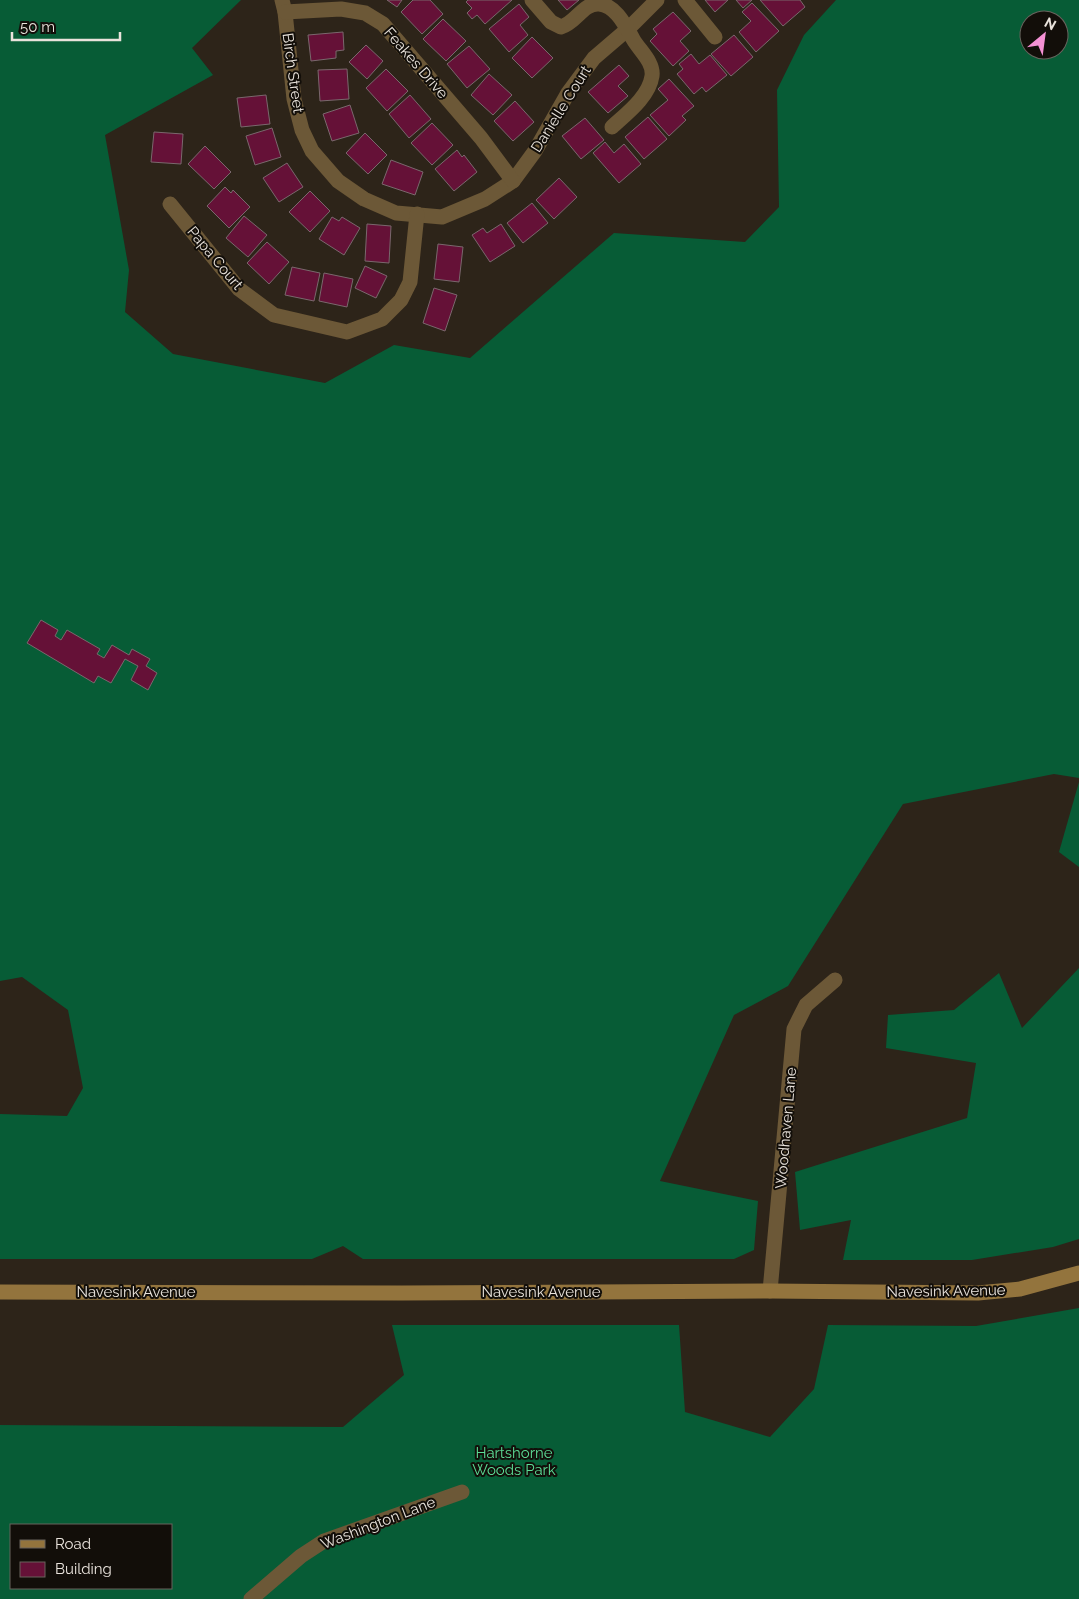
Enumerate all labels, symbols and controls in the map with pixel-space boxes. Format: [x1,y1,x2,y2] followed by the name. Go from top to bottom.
[12,10,120,42] scale bar
[1019,10,1069,60] north arrow
[1042,14,1059,33] text: N
[20,18,55,36] text: 50 m
[380,24,452,102] street label: Feakes Drive
[278,32,308,114] street label: Birch Street
[527,62,595,156] street label: Danielle Court
[183,223,247,293] street label: Papa Court
[772,1066,800,1190] street label: Woodhaven Lane
[886,1281,1006,1301] street label: Navesink Avenue
[76,1283,196,1301] street label: Navesink Avenue
[481,1283,601,1301] street label: Navesink Avenue
[472,1444,556,1479] park label: Hartshorne Woods Park
[318,1493,438,1553] street label: Washington Lane
[10,1524,172,1589] legend
[55,1535,91,1553] text: Road
[55,1560,112,1578] text: Building

